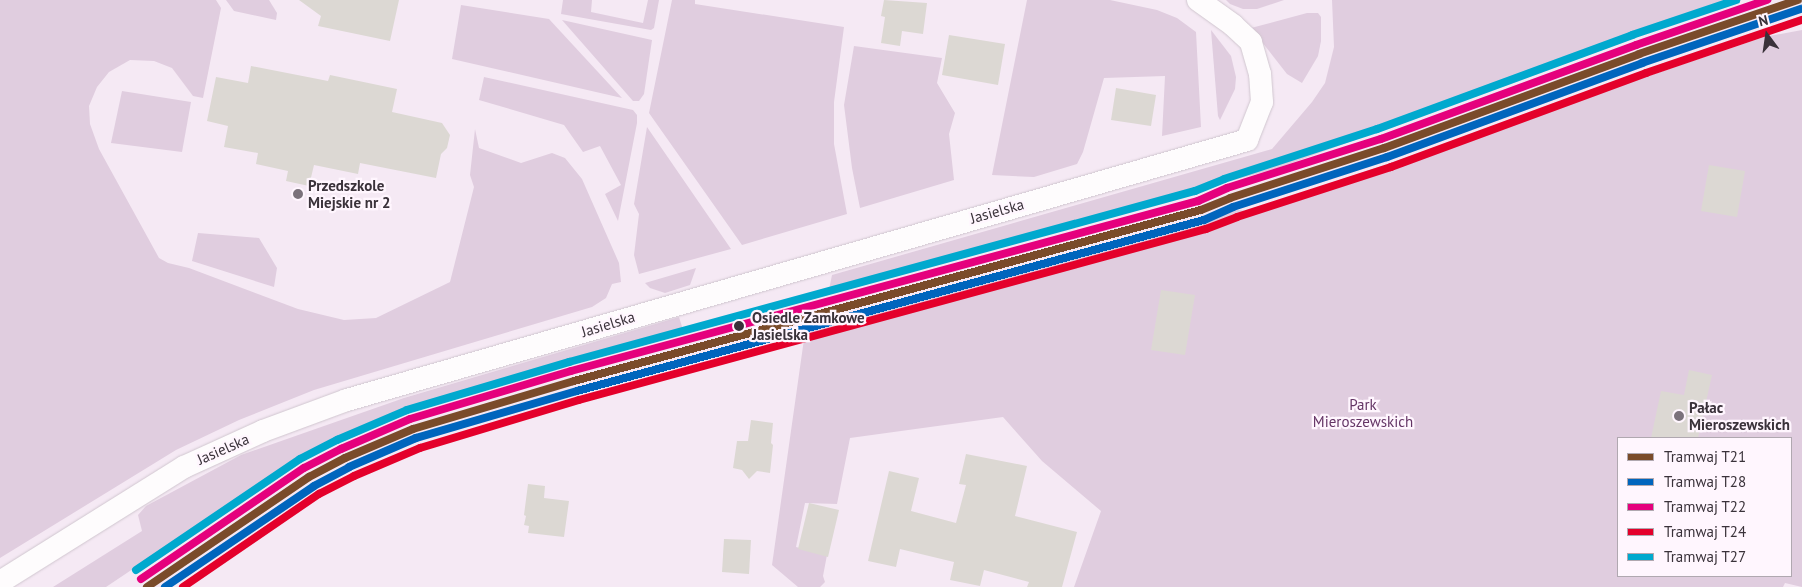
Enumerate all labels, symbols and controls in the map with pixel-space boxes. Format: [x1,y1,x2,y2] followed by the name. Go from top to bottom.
[1742,10,1792,60] north arrow
[1757,11,1770,30] text: N
[308,176,391,211] place label: Przedszkole Miejskie nr 2
[292,188,304,200] marker: Przedszkole Miejskie nr 2
[968,195,1026,227] street label: Jasielska
[579,307,637,341] street label: Jasielska
[752,308,865,343] place label: Osiedle Zamkowe Jasielska
[730,317,748,335] marker: Osiedle Zamkowe Jasielska
[1313,395,1413,430] park label: Park Mieroszewskich
[1689,398,1790,433] place label: Pałac Mieroszewskich
[1673,410,1685,422] marker: Pałac Mieroszewskich
[194,430,252,468] street label: Jasielska
[1617,437,1792,577] legend
[1664,447,1746,466] text: Tramwaj T21
[1664,472,1746,491] text: Tramwaj T28
[1664,497,1746,516] text: Tramwaj T22
[1664,522,1746,541] text: Tramwaj T24
[1664,547,1746,566] text: Tramwaj T27

